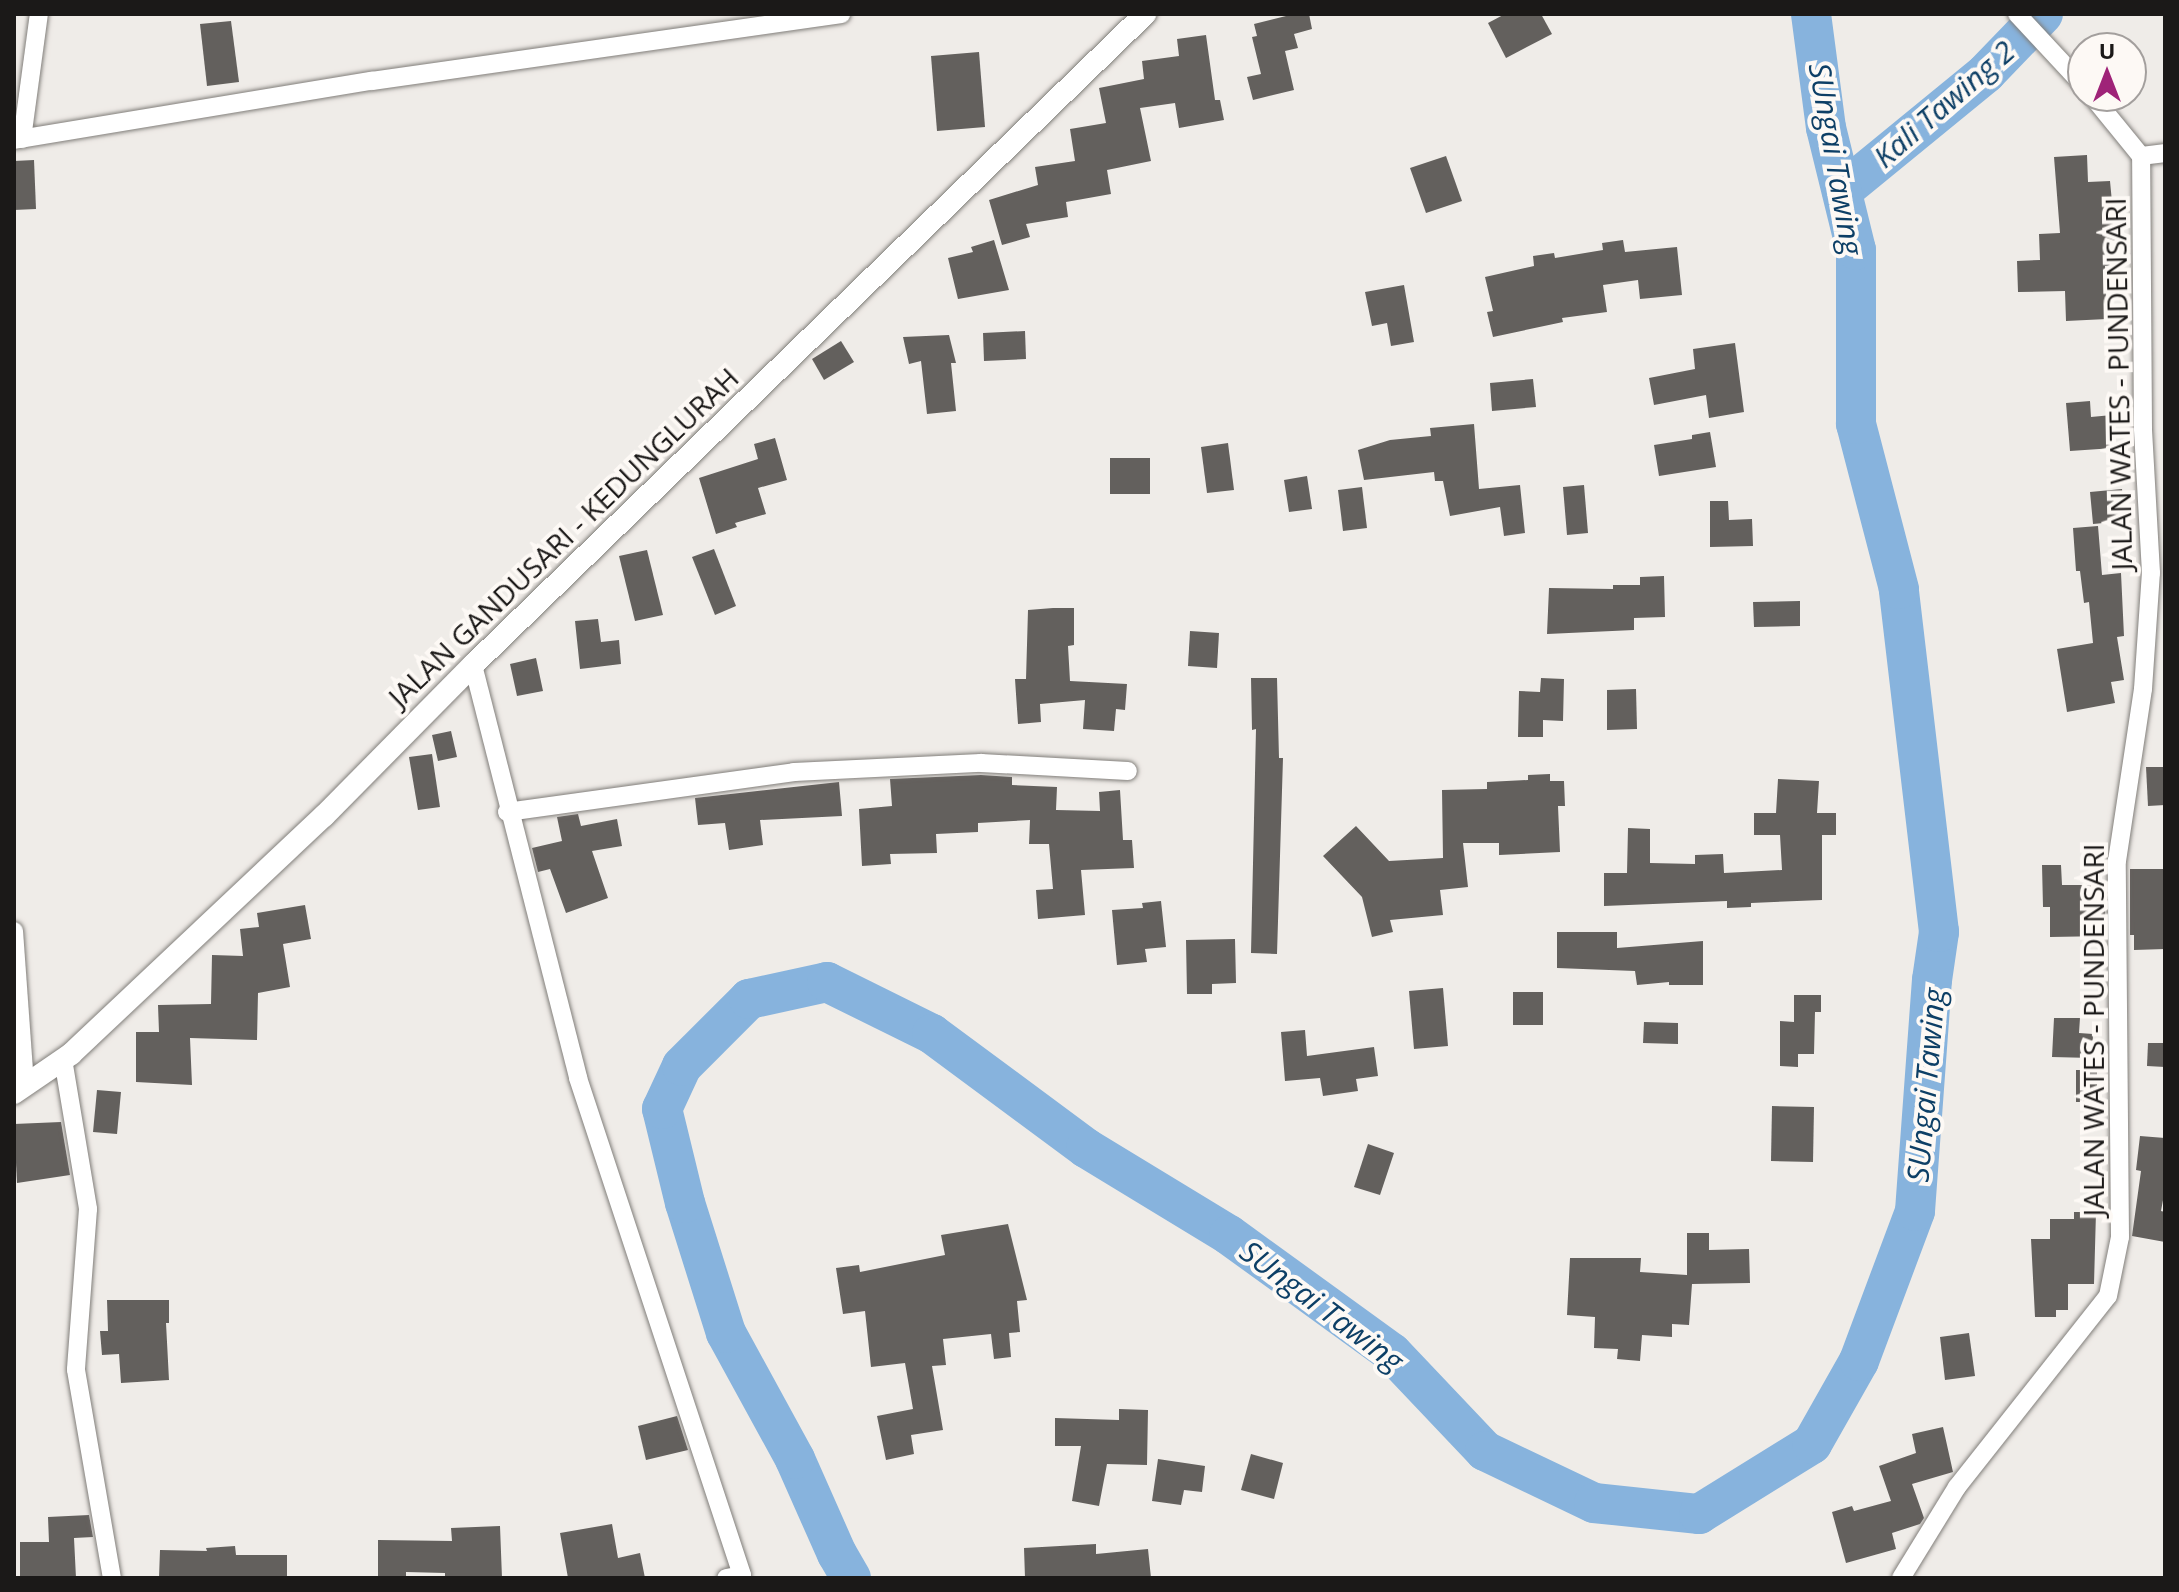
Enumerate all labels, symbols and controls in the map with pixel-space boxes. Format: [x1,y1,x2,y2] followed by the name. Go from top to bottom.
[2067,32,2147,112] north arrow
[1866,33,2022,175] water label: Kali Tawing 2
[2099,35,2115,65] text: U
[1801,60,1871,258] water label: SUngai Tawing
[2098,197,2138,571] street label: JALAN WATES - PUNDENSARI
[381,361,745,713] street label: JALAN GANDUSARI - KEDUNGLURAH
[2076,844,2110,1216] street label: JALAN WATES - PUNDENSARI
[1900,987,1952,1183] water label: SUngai Tawing
[1234,1233,1410,1379] water label: SUngai Tawing

